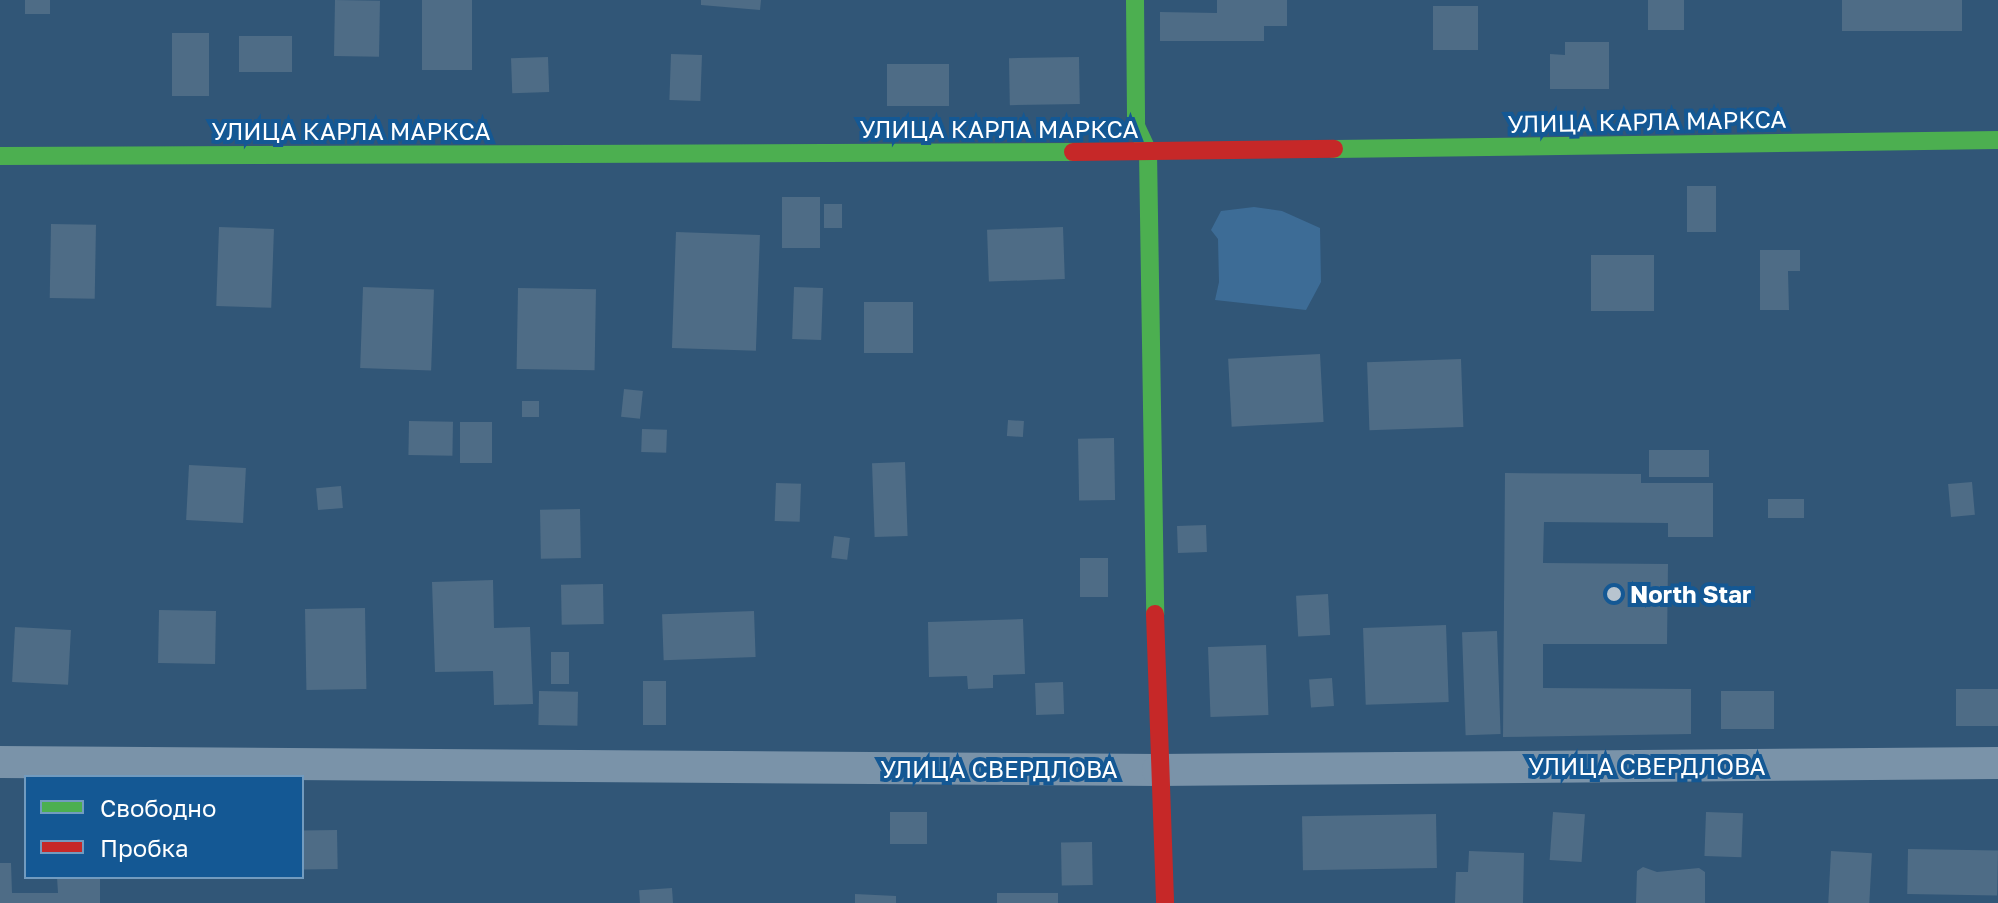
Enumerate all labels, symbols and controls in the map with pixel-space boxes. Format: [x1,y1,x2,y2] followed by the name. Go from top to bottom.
[1507,104,1787,138] street label: УЛИЦА КАРЛА МАРКСА
[860,115,1138,143] street label: УЛИЦА КАРЛА МАРКСА
[212,117,490,145] street label: УЛИЦА КАРЛА МАРКСА
[1630,580,1751,608] place label: North Star
[1605,585,1623,603] marker: North Star
[1528,752,1766,780] street label: УЛИЦА СВЕРДЛОВА
[880,755,1118,783] street label: УЛИЦА СВЕРДЛОВА
[24,775,304,879] legend
[100,793,216,822] text: Свободно
[100,833,189,862] text: Пробка

